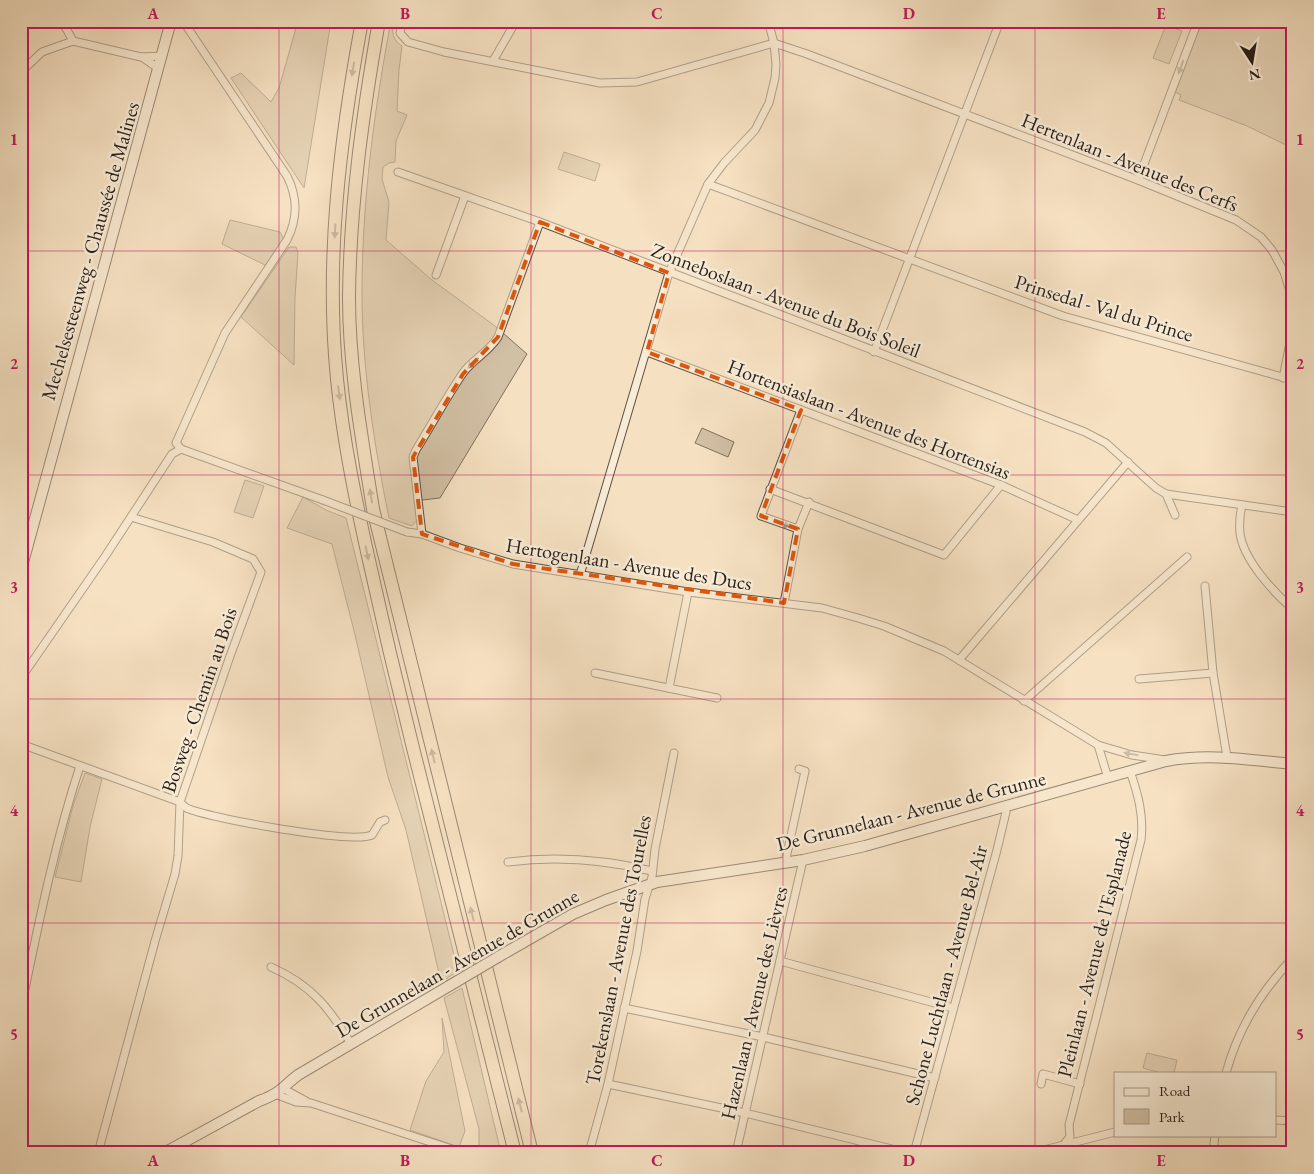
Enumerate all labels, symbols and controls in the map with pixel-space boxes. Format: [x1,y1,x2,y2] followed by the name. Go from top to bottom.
[146,3,159,24] text: A
[400,3,410,24] text: B
[651,3,663,24] text: C
[903,3,915,24] text: D
[1156,3,1166,24] text: E
[1226,38,1276,88] north arrow
[1177,60,1185,75] one-way arrow
[349,62,357,78] one-way arrow
[1247,65,1262,85] text: N
[35,99,145,403] street label: Mechelsesteenweg - Chaussée de Malines
[1018,107,1242,217] street label: Hertenlaan - Avenue des Cerfs
[10,129,18,150] text: 1
[1296,129,1304,150] text: 1
[331,223,339,239] one-way arrow
[648,237,925,364] street label: Zonneboslaan - Avenue du Bois Soleil
[1012,268,1197,348] street label: Prinsedal - Val du Prince
[10,353,19,374] text: 2
[724,353,1014,485] street label: Hortensiaslaan - Avenue des Hortensias
[1296,353,1305,374] text: 2
[467,357,479,369] one-way arrow
[335,385,343,401] one-way arrow
[367,488,375,504] one-way arrow
[776,520,790,528] one-way arrow
[504,532,754,596] street label: Hertogenlaan - Avenue des Ducs
[363,545,371,560] one-way arrow
[10,577,18,598] text: 3
[1296,577,1304,598] text: 3
[155,604,243,796] street label: Bosweg - Chemin au Bois
[429,749,437,764] one-way arrow
[1123,750,1139,758] one-way arrow
[774,765,1048,857] street label: De Grunnelaan - Avenue de Grunne
[10,800,19,821] text: 4
[1296,800,1305,821] text: 4
[579,813,657,1087] street label: Torekenslaan - Avenue des Tourelles
[1051,828,1137,1080] street label: Pleinlaan - Avenue de l'Esplanade
[899,842,993,1108] street label: Schone Luchtlaan - Avenue Bel-Air
[331,883,583,1043] street label: De Grunnelaan - Avenue de Grunne
[715,884,793,1122] street label: Hazenlaan - Avenue des Lièvres
[468,906,476,921] one-way arrow
[10,1024,18,1045] text: 5
[1296,1024,1304,1045] text: 5
[1114,1072,1276,1136] legend
[1159,1081,1191,1100] text: Road
[516,1098,524,1113] one-way arrow
[1159,1107,1186,1126] text: Park
[146,1150,159,1171] text: A
[400,1150,410,1171] text: B
[651,1150,663,1171] text: C
[903,1150,915,1171] text: D
[1156,1150,1166,1171] text: E

